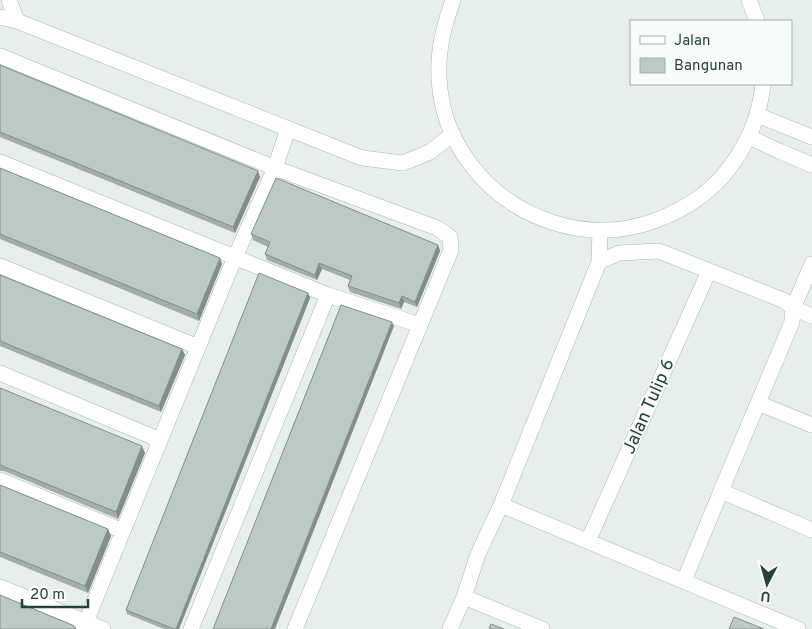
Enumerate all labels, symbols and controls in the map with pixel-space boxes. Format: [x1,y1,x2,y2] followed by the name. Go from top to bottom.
[630,20,792,85] legend
[674,32,711,51] text: Jalan
[674,57,743,76] text: Bangunan
[618,355,681,458] street label: Jalan Tulip 6
[742,559,792,609] north arrow
[22,576,89,608] scale bar
[30,586,65,605] text: 20 m
[760,586,772,604] text: U

